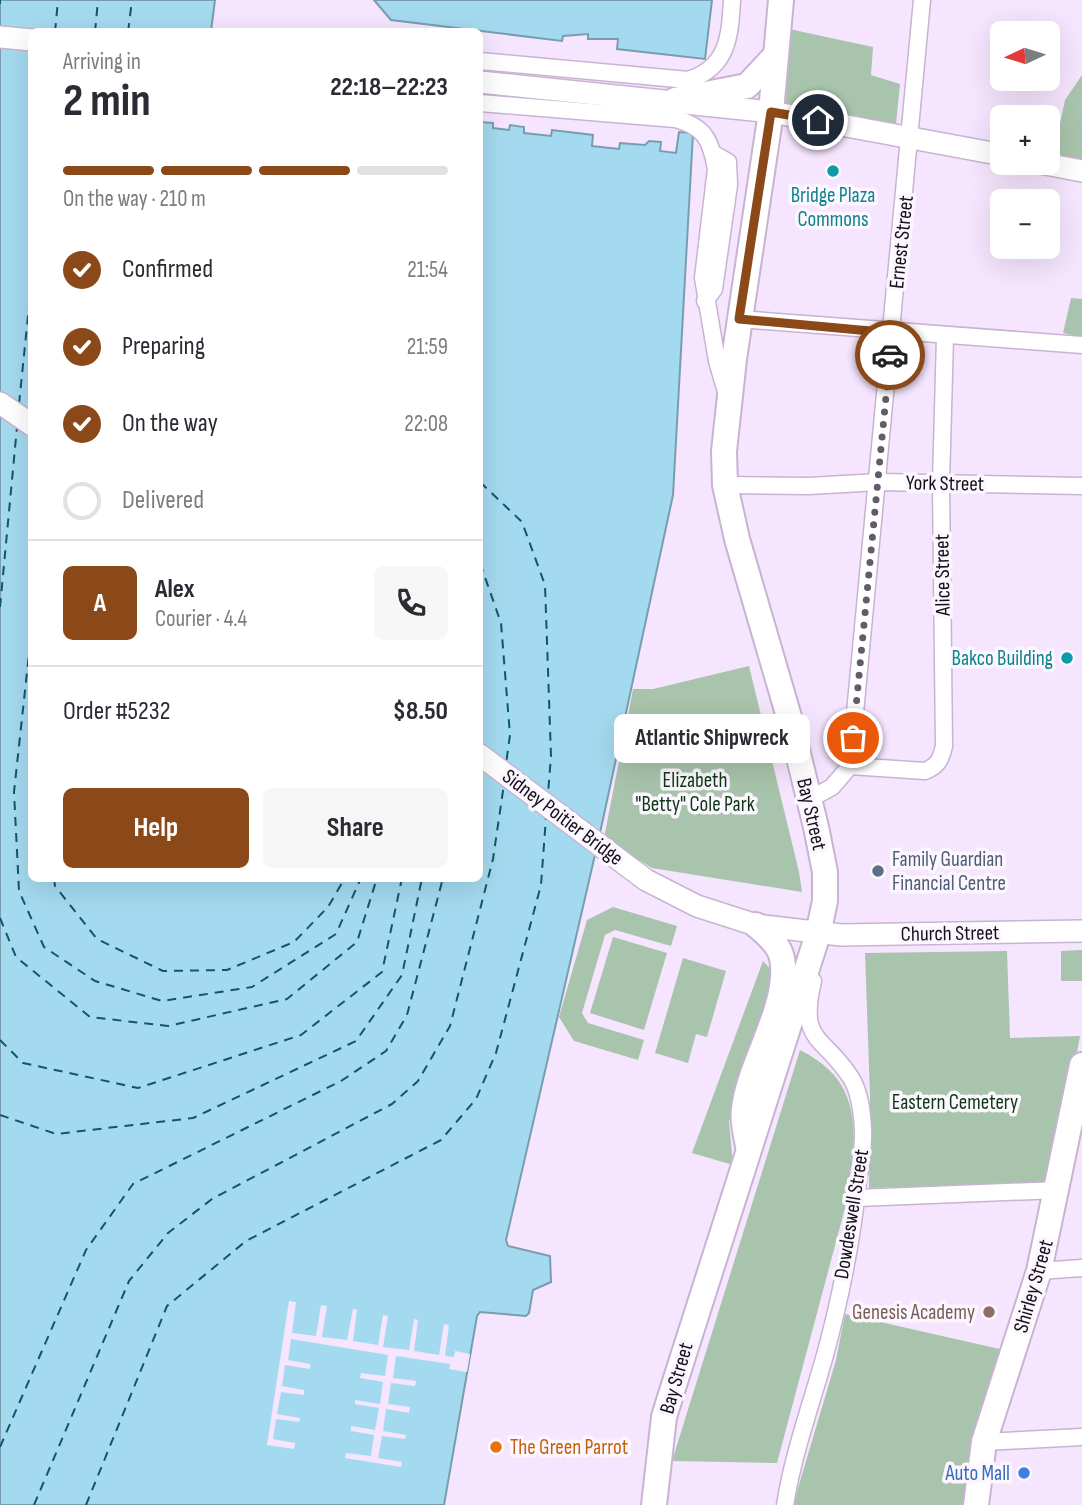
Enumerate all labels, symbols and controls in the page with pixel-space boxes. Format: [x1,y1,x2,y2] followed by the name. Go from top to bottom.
[990,21,1060,91] north arrow
[990,21,1060,259] map controls
[63,48,141,76] text: Arriving in
[330,72,448,103] text: 22:18–22:23
[63,74,151,129] text: 2 min
[788,90,848,150] pin
[799,101,837,139] icon: home
[990,105,1060,175] button: +
[825,163,841,179] marker: Bridge Plaza Commons
[791,183,875,232] place label: Bridge Plaza Commons
[63,185,206,213] text: On the way · 210 m
[990,189,1060,259] button: −
[884,194,919,290] street label: Ernest Street
[63,251,101,289] icon: check
[122,254,213,285] text: Confirmed
[407,256,448,284] text: 21:54
[855,320,925,390] courier
[63,328,101,366] icon: check
[122,331,205,362] text: Preparing
[407,333,448,361] text: 21:59
[871,336,909,374] icon: car
[63,405,101,443] icon: check
[122,408,218,439] text: On the way
[404,410,448,438] text: 22:08
[906,470,984,497] street label: York Street
[122,485,204,516] text: Delivered
[929,534,956,617] street label: Alice Street
[374,566,448,640] button: phone
[155,574,195,605] text: Alex
[94,588,106,619] text: A
[155,605,247,633] text: Courier · 4.4
[951,646,1053,671] place label: Bakco Building
[1059,650,1075,666] marker: Bakco Building
[63,696,170,727] text: Order #5232
[393,696,448,727] text: $8.50
[823,708,883,768] pin
[615,714,811,762] callout: Atlantic Shipwreck
[834,719,872,757] icon: bag
[635,724,789,752] text: Atlantic Shipwreck
[497,764,628,871] street label: Sidney Poitier Bridge
[635,768,755,817] park label: Elizabeth "Betty" Cole Park
[791,776,832,853] street label: Bay Street
[63,788,249,868] button: Help
[263,788,448,868] button: Share
[892,847,1006,896] place label: Family Guardian Financial Centre
[870,863,886,879] marker: Family Guardian Financial Centre
[900,920,1000,947] street label: Church Street
[892,1090,1018,1115] park label: Eastern Cemetery
[829,1147,874,1281] street label: Dowdeswell Street
[1008,1237,1059,1336] street label: Shirley Street
[852,1300,975,1325] place label: Genesis Academy
[981,1304,997,1320] marker: Genesis Academy
[654,1340,699,1417] street label: Bay Street
[510,1435,628,1460] place label: The Green Parrot
[488,1439,504,1455] marker: The Green Parrot
[945,1461,1010,1486] place label: Auto Mall
[1016,1465,1032,1481] marker: Auto Mall

